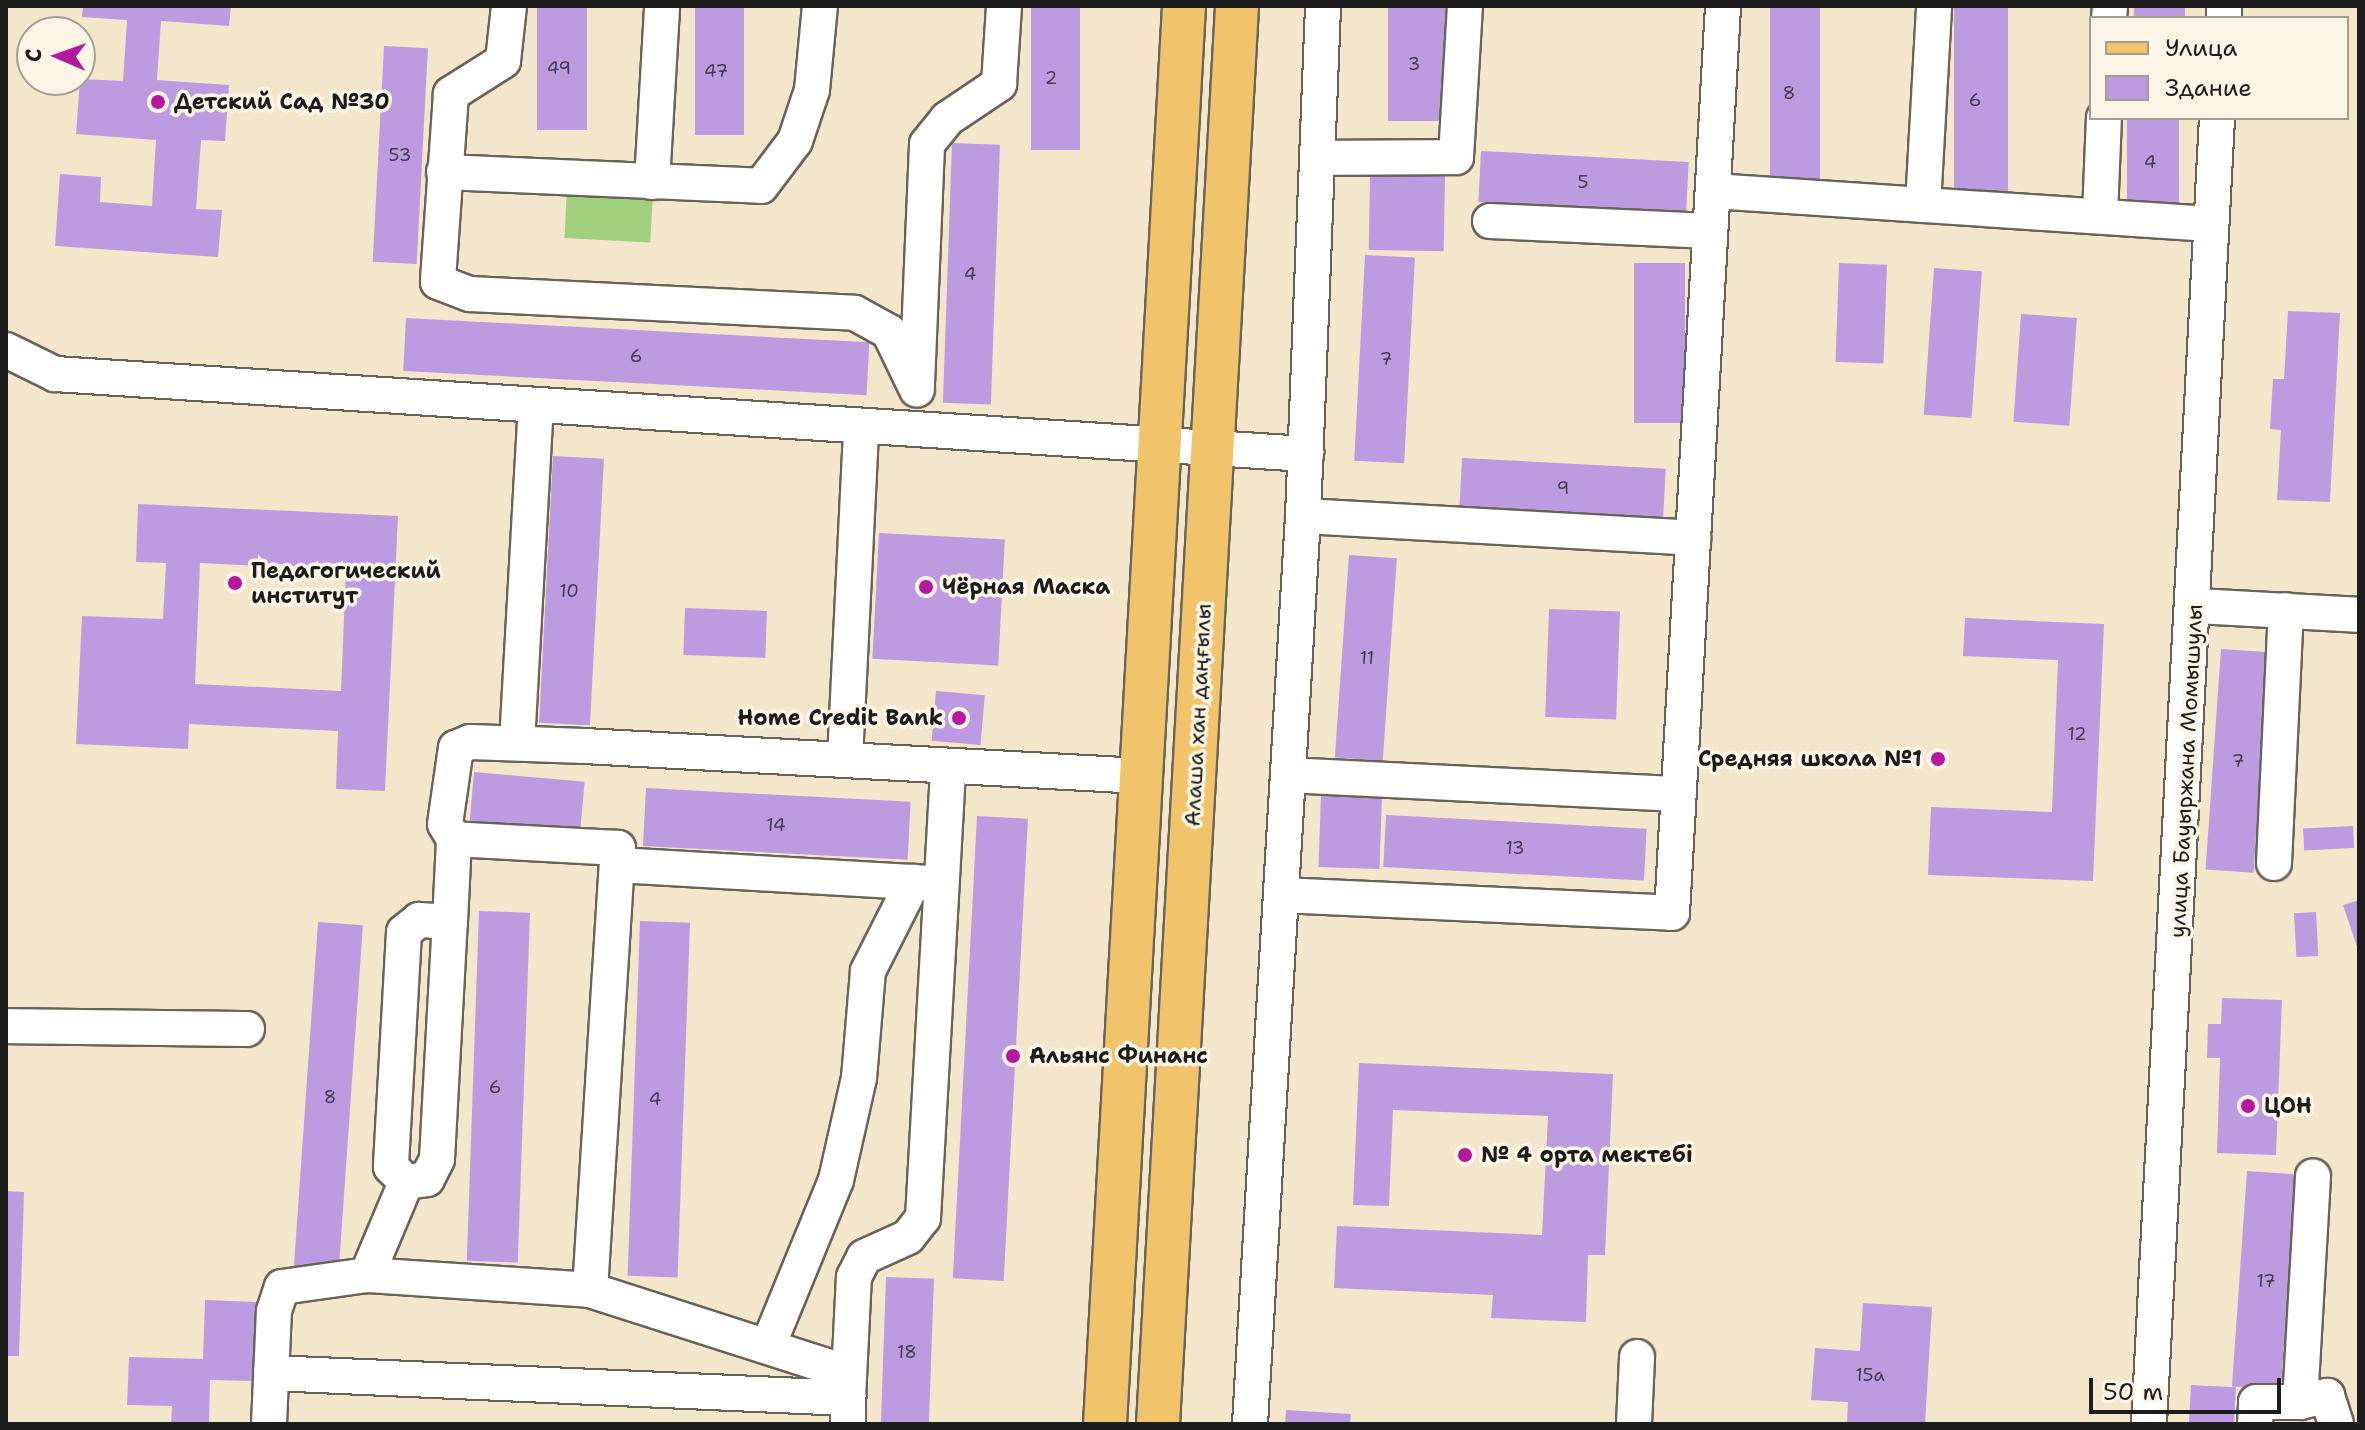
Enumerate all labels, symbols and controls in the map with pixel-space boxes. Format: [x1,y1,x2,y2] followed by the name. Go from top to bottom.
[16,16,96,96] north arrow
[2089,16,2349,120] legend
[2165,32,2238,64] text: Улица
[19,48,48,62] text: С
[1408,53,1420,75] house number: 3
[547,57,571,79] house number: 49
[704,60,728,82] house number: 47
[1045,67,1057,89] house number: 2
[2165,72,2252,104] text: Здание
[1783,82,1795,104] house number: 8
[174,89,390,115] place label: Детский Сад №30
[1969,89,1981,111] house number: 6
[149,93,167,111] marker: Детский Сад №30
[389,144,411,166] house number: 53
[2144,151,2156,173] house number: 4
[1577,171,1589,193] house number: 5
[964,263,976,285] house number: 4
[630,345,642,367] house number: 6
[1380,348,1392,370] house number: 7
[1557,477,1569,499] house number: 9
[251,557,441,608] place label: Педагогический институт
[226,574,244,592] marker: Педагогический институт
[942,574,1110,600] place label: Чёрная Маска
[917,578,935,596] marker: Чёрная Маска
[559,580,579,602] house number: 10
[1179,603,1217,827] street label: Алаша хан даңғылы
[2164,603,2208,939] street label: улица Бауыржана Момышулы
[1360,647,1374,669] house number: 11
[738,705,943,731] place label: Home Credit Bank
[950,709,968,727] marker: Home Credit Bank
[2067,723,2087,745] house number: 12
[1698,746,1922,772] place label: Средняя школа №1
[1929,750,1947,768] marker: Средняя школа №1
[2232,750,2244,772] house number: 7
[766,814,786,836] house number: 14
[1505,837,1525,859] house number: 13
[1029,1043,1208,1069] place label: Альянс Финанс
[1004,1047,1022,1065] marker: Альянс Финанс
[489,1076,501,1098] house number: 6
[324,1086,336,1108] house number: 8
[649,1088,661,1110] house number: 4
[2264,1093,2312,1119] place label: ЦОН
[2239,1097,2257,1115] marker: ЦОН
[1481,1142,1693,1168] place label: № 4 орта мектебі
[1456,1146,1474,1164] marker: № 4 орта мектебі
[2256,1270,2276,1292] house number: 17
[897,1341,917,1363] house number: 18
[2093,1362,2285,1412] scale bar
[1855,1364,1885,1386] house number: 15а
[2103,1376,2163,1408] text: 50 m

